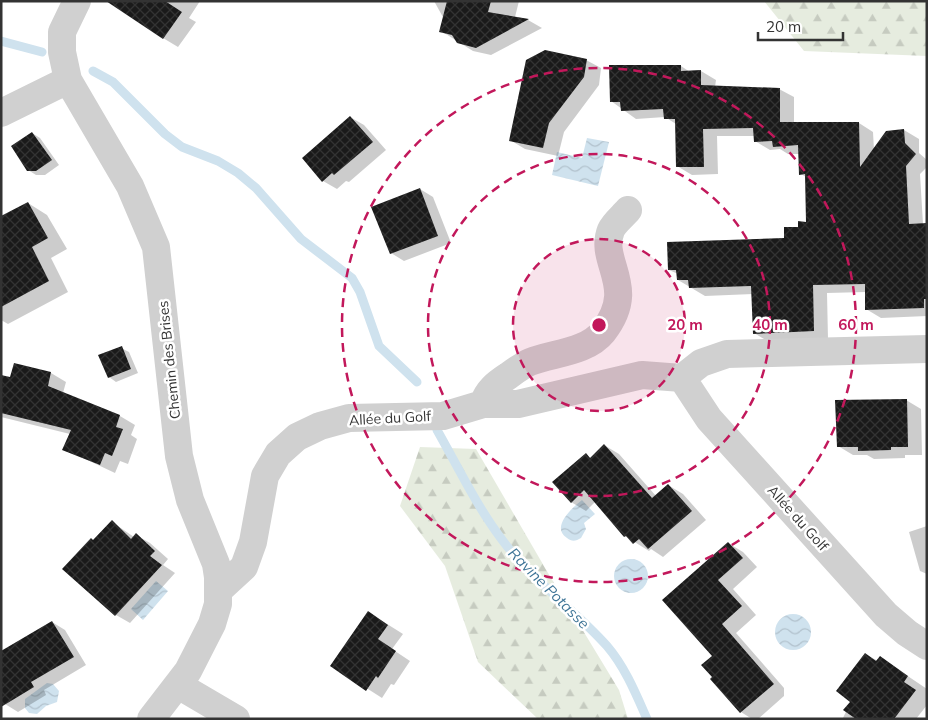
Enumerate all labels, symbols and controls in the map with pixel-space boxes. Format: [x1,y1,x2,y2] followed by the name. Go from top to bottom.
[758,10,843,42] scale bar
[766,17,801,36] text: 20 m
[154,300,184,420] street label: Chemin des Brises
[667,315,703,334] text: 20 m
[752,315,788,334] text: 40 m
[838,315,874,334] text: 60 m
[590,316,608,334] centre of rings
[348,407,432,429] street label: Allée du Golf
[764,481,832,555] street label: Allée du Golf
[504,543,594,633] water label: Ravine Potasse

